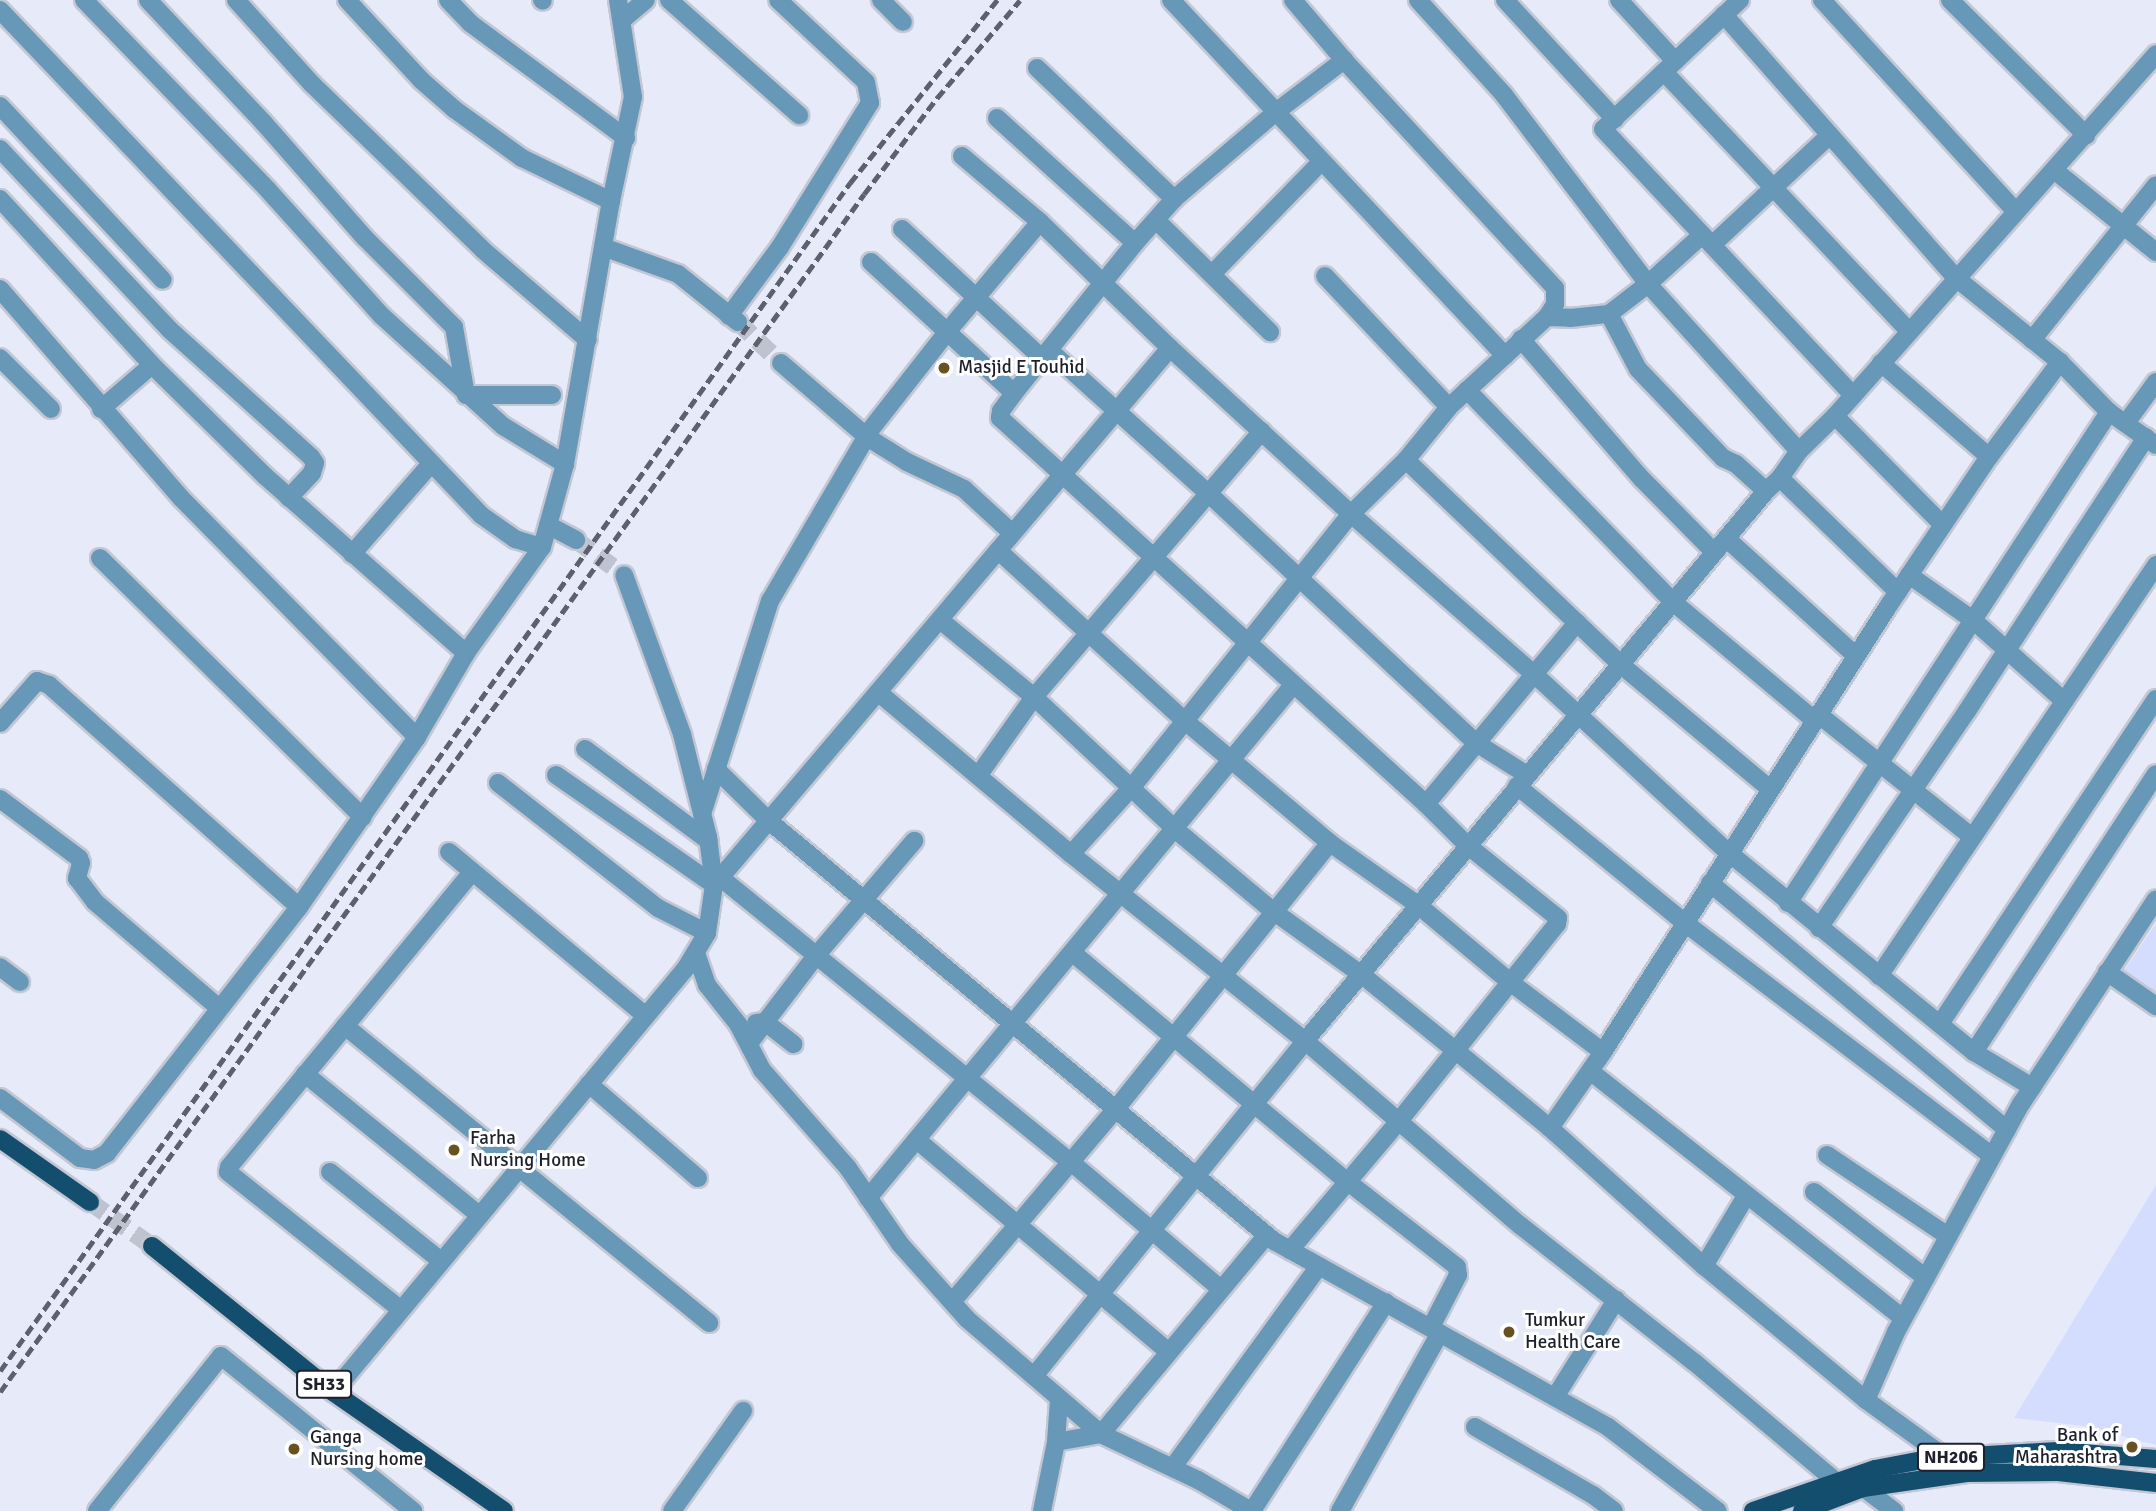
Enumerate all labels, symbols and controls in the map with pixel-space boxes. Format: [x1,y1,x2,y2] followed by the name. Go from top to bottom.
[958,357,1085,379] place label: Masjid E Touhid
[936,360,952,376] marker: Masjid E Touhid
[470,1128,586,1172] place label: Farha Nursing Home
[444,1140,464,1160] marker: Farha Nursing Home
[1525,1310,1621,1354] place label: Tumkur Health Care
[1499,1322,1519,1342] marker: Tumkur Health Care
[296,1370,352,1399] road number: SH33
[2015,1425,2118,1469] place label: Bank of Maharashtra
[310,1427,423,1471] place label: Ganga Nursing home
[284,1439,304,1459] marker: Ganga Nursing home
[2124,1439,2140,1455] marker: Bank of Maharashtra
[1916,1442,1986,1472] road number: NH206

